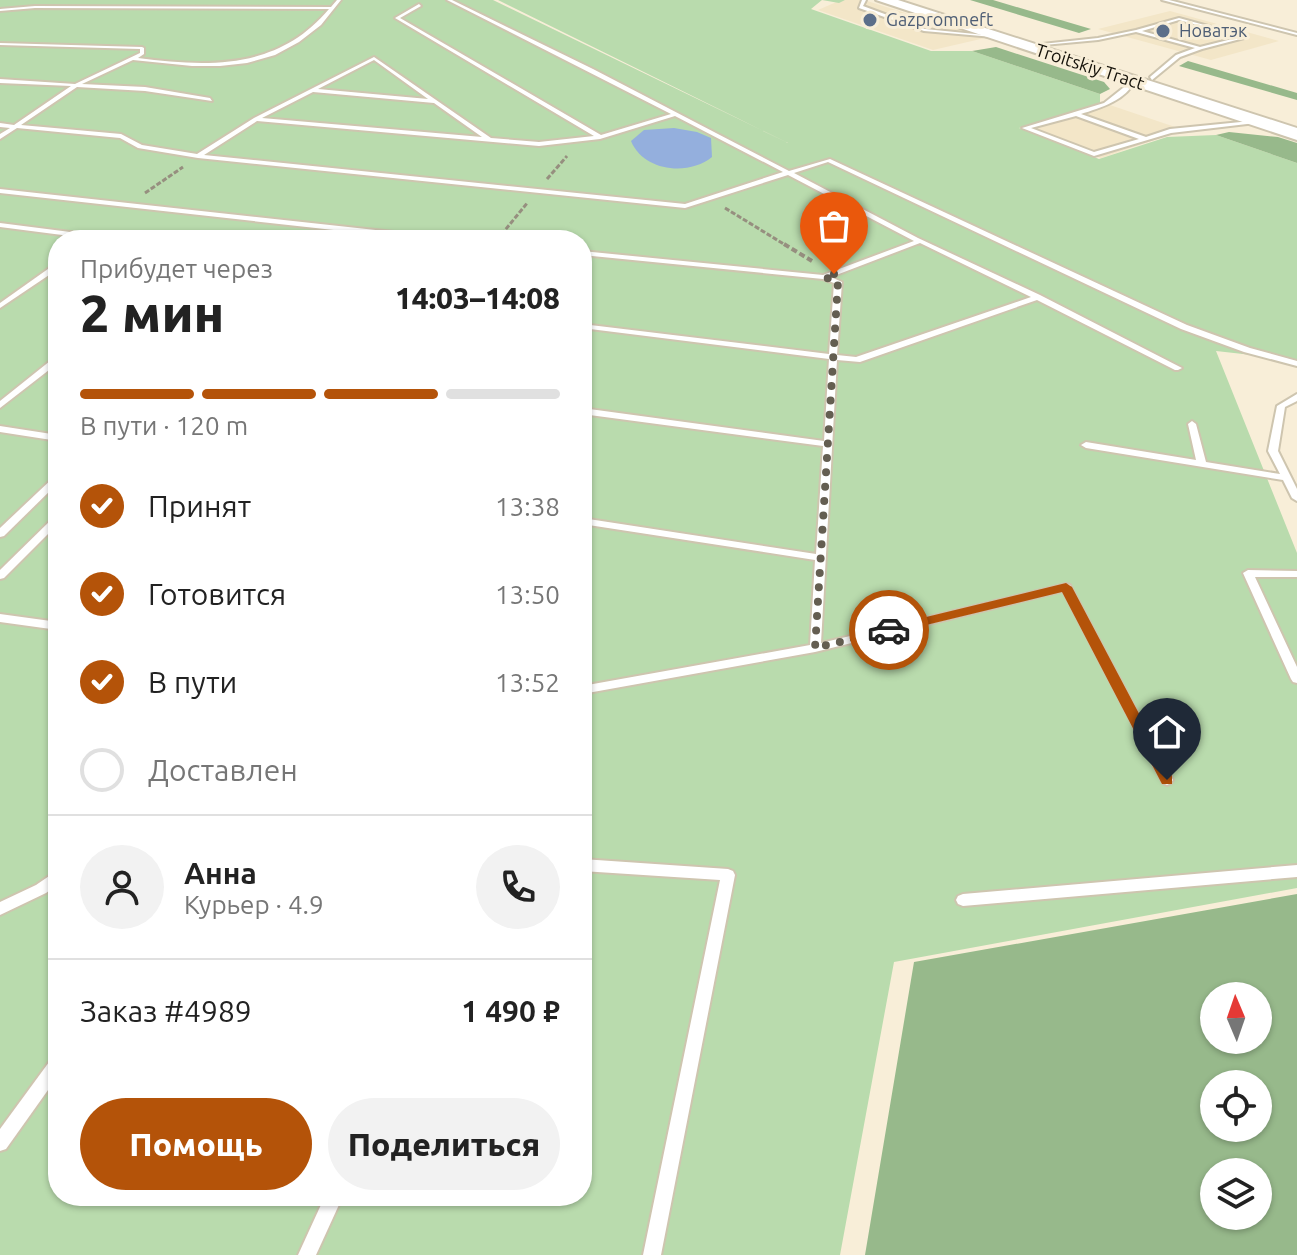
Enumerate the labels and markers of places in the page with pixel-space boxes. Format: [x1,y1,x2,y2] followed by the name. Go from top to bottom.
[886,9,993,29] place label: Gazpromneft
[861,11,879,29] marker: Gazpromneft
[1179,20,1247,40] place label: Новатэк
[1154,22,1172,40] marker: Новатэк
[800,192,868,274] pin
[1133,698,1201,780] pin

